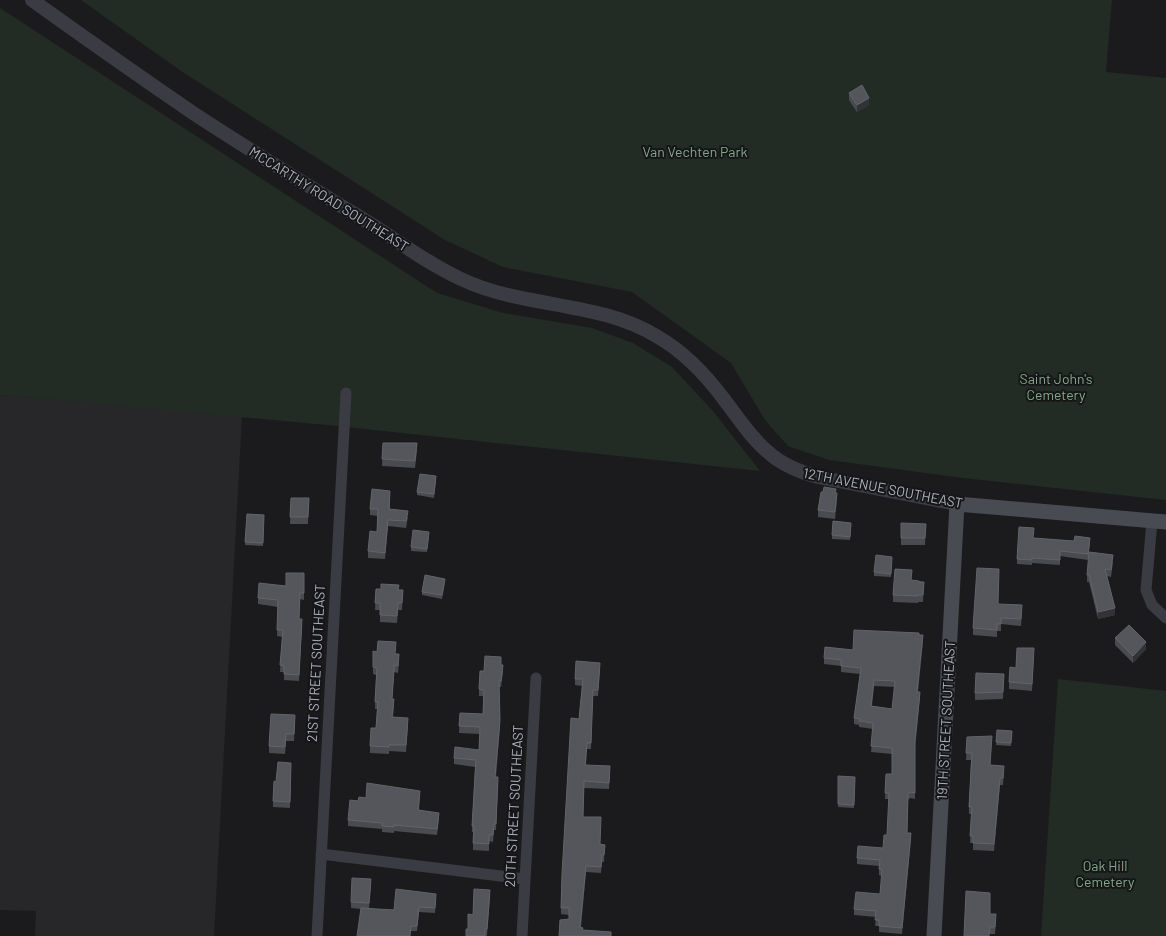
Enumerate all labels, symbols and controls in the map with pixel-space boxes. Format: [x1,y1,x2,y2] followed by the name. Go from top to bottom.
[247,142,412,255] street label: MCCARTHY ROAD SOUTHEAST
[642,143,748,160] park label: Van Vechten Park
[1020,370,1093,403] park label: Saint John's Cemetery
[802,464,964,511] street label: 12TH AVENUE SOUTHEAST
[303,583,328,742] street label: 21ST STREET SOUTHEAST
[933,640,958,800] street label: 19TH STREET SOUTHEAST
[501,724,526,888] street label: 20TH STREET SOUTHEAST
[1075,857,1135,890] park label: Oak Hill Cemetery

